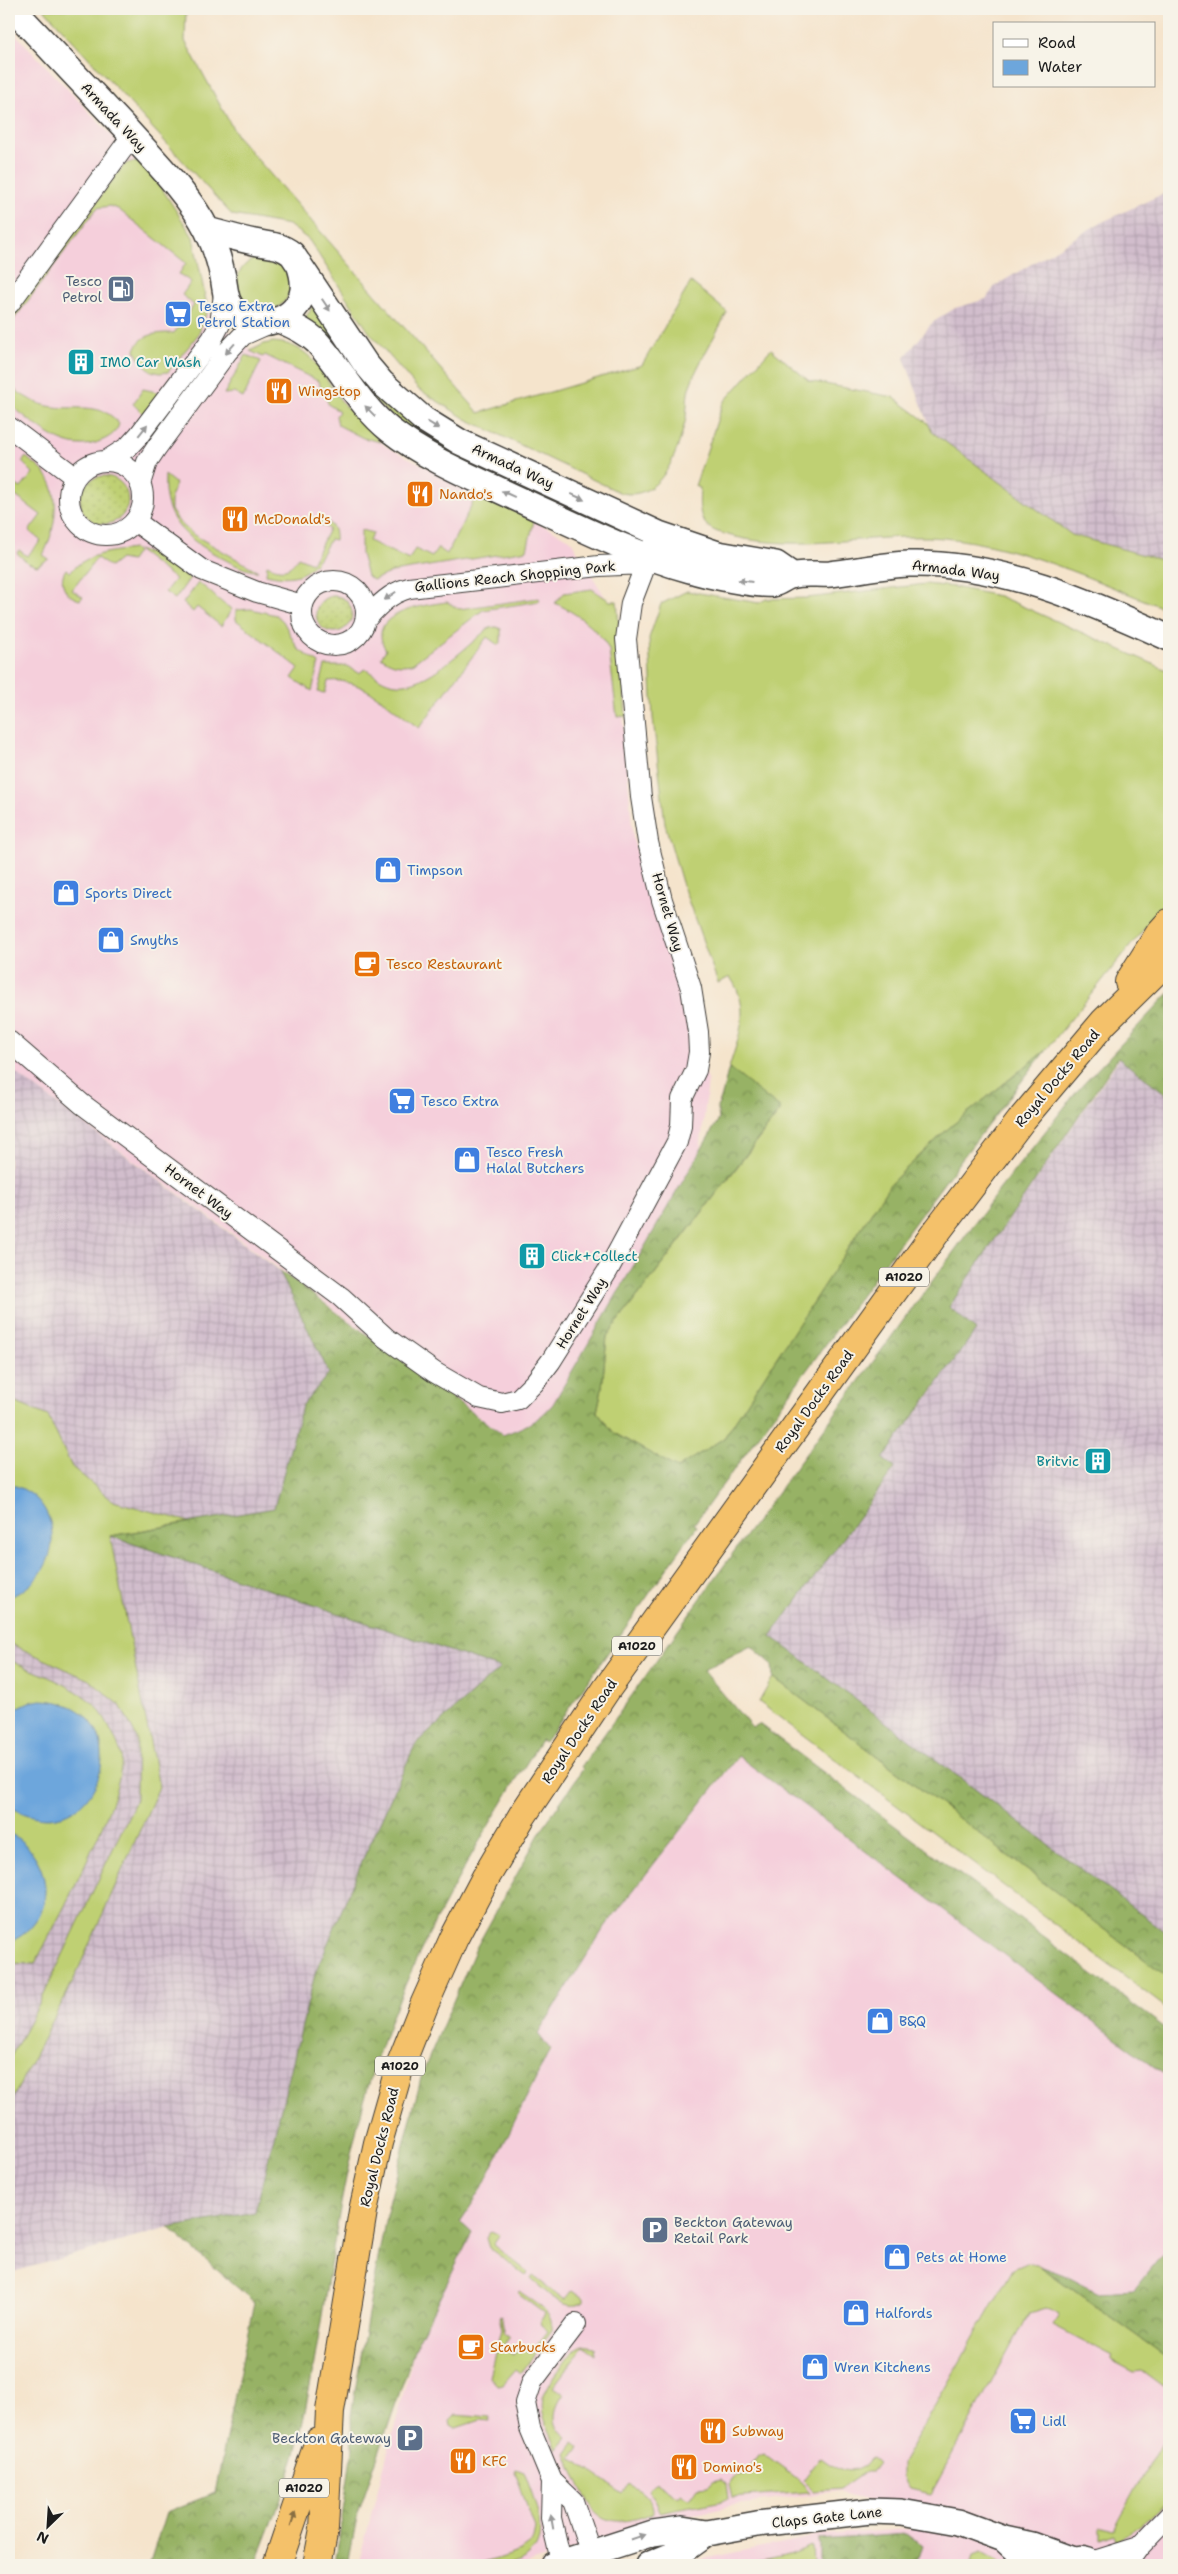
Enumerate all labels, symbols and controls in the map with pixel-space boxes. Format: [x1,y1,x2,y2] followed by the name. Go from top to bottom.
[993,22,1156,88] legend
[1038,33,1076,53] text: Road
[1038,57,1082,77] text: Water
[77,78,151,156] street label: Armada Way
[62,272,103,306] place label: Tesco Petrol
[106,274,136,304] fuel station icon: Tesco Petrol
[197,297,291,331] place label: Tesco Extra Petrol Station
[321,298,331,311] one-way arrow
[163,299,193,329] supermarket icon: Tesco Extra Petrol Station
[224,342,235,355] one-way arrow
[66,347,96,377] building icon: IMO Car Wash
[100,353,201,371] place label: IMO Car Wash
[264,376,294,406] restaurant icon: Wingstop
[298,382,361,400] place label: Wingstop
[364,405,376,417] one-way arrow
[426,420,439,430] one-way arrow
[137,424,148,437] one-way arrow
[469,439,557,493] street label: Armada Way
[405,479,435,509] restaurant icon: Nando's
[439,485,493,503] place label: Nando's
[501,489,515,497] one-way arrow
[571,492,586,501] one-way arrow
[220,504,250,534] restaurant icon: McDonald's
[254,510,331,528] place label: McDonald's
[414,556,616,596] street label: Gallions Reach Shopping Park
[911,556,1001,584] street label: Armada Way
[737,577,753,585] one-way arrow
[383,591,397,601] one-way arrow
[373,855,403,885] shop icon: Timpson
[407,861,463,879] place label: Timpson
[648,871,688,953] street label: Hornet Way
[51,878,81,908] shop icon: Sports Direct
[85,884,172,902] place label: Sports Direct
[96,925,126,955] shop icon: Smyths
[130,931,179,949] place label: Smyths
[352,949,382,979] cafe icon: Tesco Restaurant
[386,955,502,973] place label: Tesco Restaurant
[1011,1025,1103,1131] street label: Royal Docks Road
[387,1086,417,1116] supermarket icon: Tesco Extra
[421,1092,499,1110] place label: Tesco Extra
[486,1143,584,1177] place label: Tesco Fresh Halal Butchers
[452,1145,482,1175] shop icon: Tesco Fresh Halal Butchers
[161,1159,237,1223] street label: Hornet Way
[517,1241,547,1271] building icon: Click+Collect
[551,1247,638,1265] place label: Click+Collect
[879,1268,929,1286] road number: A1020
[552,1274,610,1352] street label: Hornet Way
[771,1346,857,1456] street label: Royal Docks Road
[1083,1446,1113,1476] building icon: Britvic
[1037,1452,1079,1470] place label: Britvic
[612,1636,662,1655] road number: A1020
[537,1675,621,1787] street label: Royal Docks Road
[865,2006,895,2036] shop icon: B&Q
[899,2012,926,2030] place label: B&Q
[375,2056,425,2076] road number: A1020
[355,2085,403,2209] street label: Royal Docks Road
[674,2213,793,2247] place label: Beckton Gateway Retail Park
[640,2215,670,2245] parking icon: Beckton Gateway Retail Park
[882,2242,912,2272] shop icon: Pets at Home
[916,2248,1007,2266] place label: Pets at Home
[841,2298,871,2328] shop icon: Halfords
[875,2304,933,2322] place label: Halfords
[456,2332,486,2362] cafe icon: Starbucks
[490,2338,556,2356] place label: Starbucks
[800,2352,830,2382] shop icon: Wren Kitchens
[834,2358,931,2376] place label: Wren Kitchens
[1008,2406,1038,2436] supermarket icon: Lidl
[1042,2412,1067,2430] place label: Lidl
[698,2416,728,2446] restaurant icon: Subway
[732,2422,784,2440] place label: Subway
[395,2423,425,2453] parking icon: Beckton Gateway
[272,2429,391,2447] place label: Beckton Gateway
[448,2446,478,2476] restaurant icon: KFC
[482,2452,507,2470] place label: KFC
[669,2452,699,2482] restaurant icon: Domino's
[703,2458,762,2476] place label: Domino's
[279,2478,329,2498] road number: A1020
[22,2502,72,2552] north arrow
[771,2502,883,2532] street label: Claps Gate Lane
[289,2511,297,2526] one-way arrow
[548,2515,556,2530] one-way arrow
[34,2527,51,2548] text: N
[631,2533,646,2540] one-way arrow

